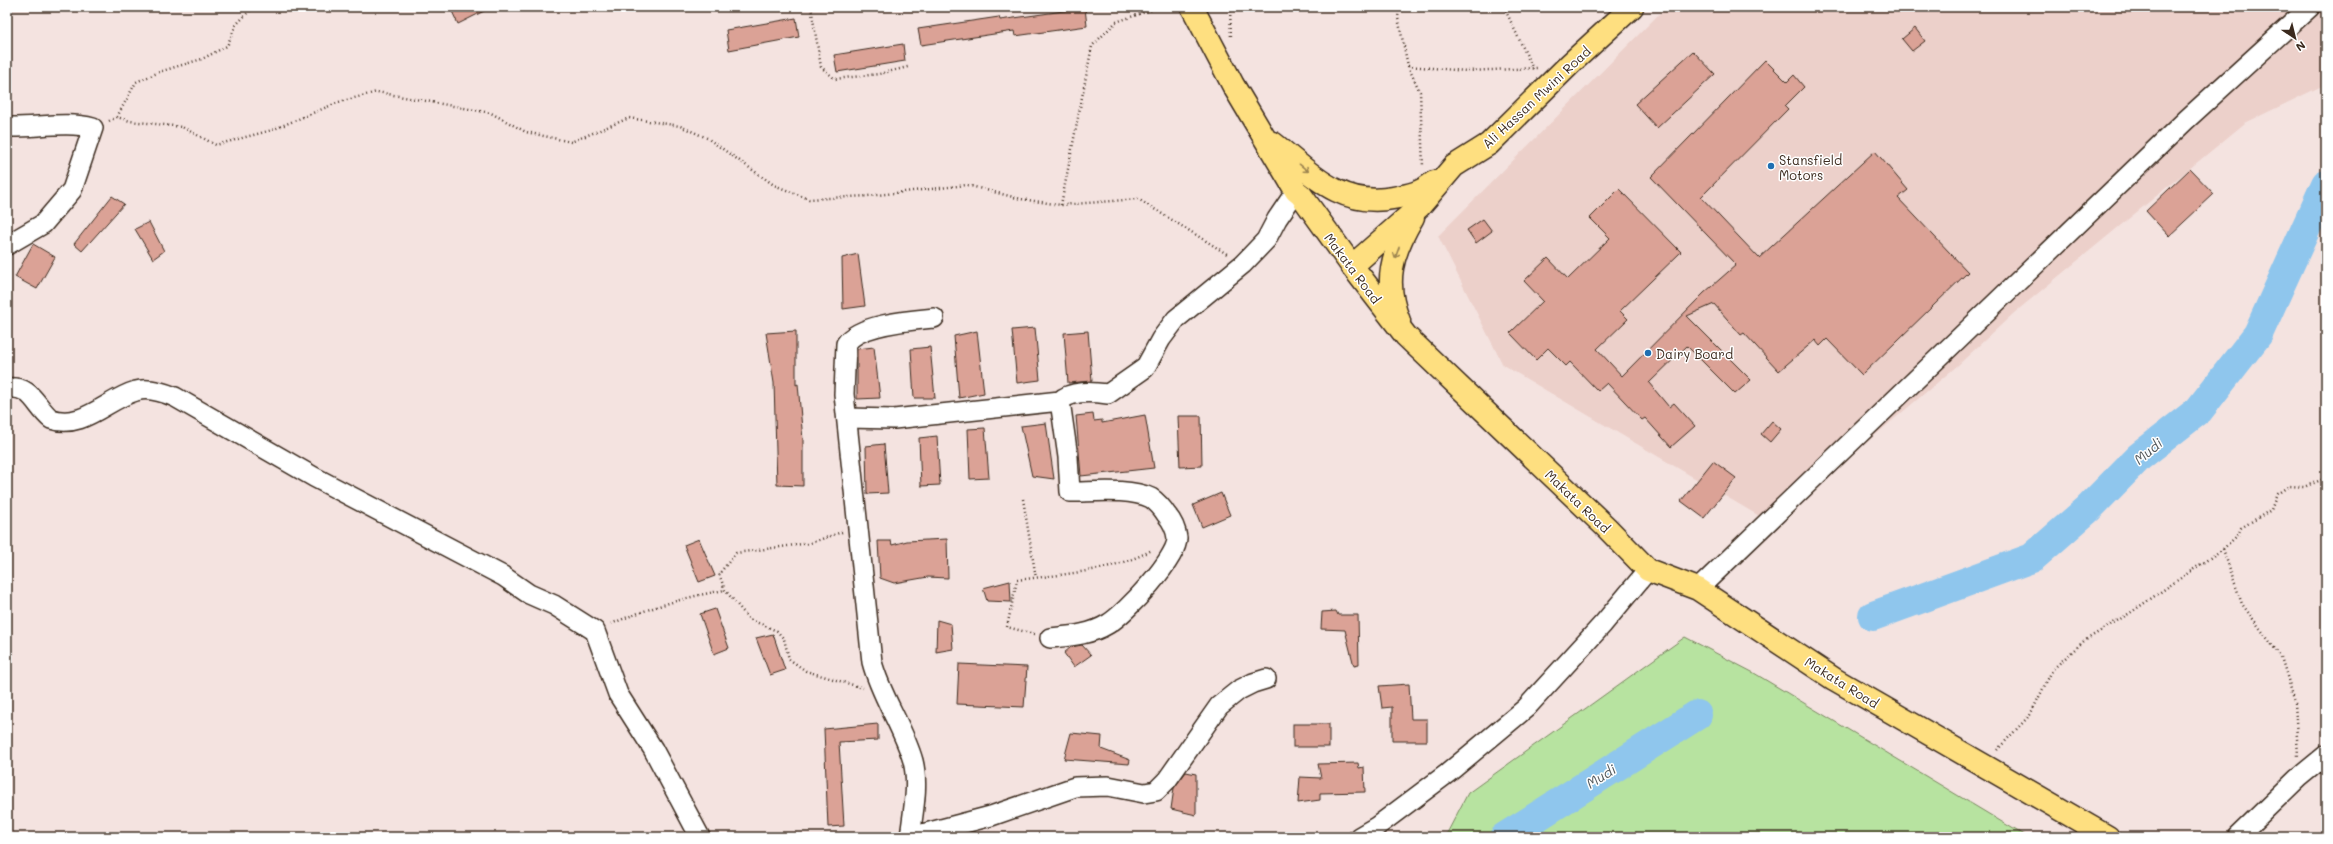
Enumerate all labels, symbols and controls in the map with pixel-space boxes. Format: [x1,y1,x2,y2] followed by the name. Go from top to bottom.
[2275,18,2315,58] north arrow
[2293,38,2309,55] text: N
[1478,42,1594,152] street label: Ali Hassan Mwini Road
[1779,151,1842,183] place label: Stansfield Motors
[1766,161,1776,171] marker: Stansfield Motors
[1299,164,1310,172] one-way arrow
[1321,229,1385,307] street label: Makata Road
[1392,247,1400,259] one-way arrow
[1656,345,1733,362] place label: Dairy Board
[1643,348,1653,358] marker: Dairy Board
[2130,433,2167,469] water label: Mudi
[1542,466,1614,536] street label: Makata Road
[1802,653,1882,711] street label: Makata Road
[1582,759,1620,793] water label: Mudi

